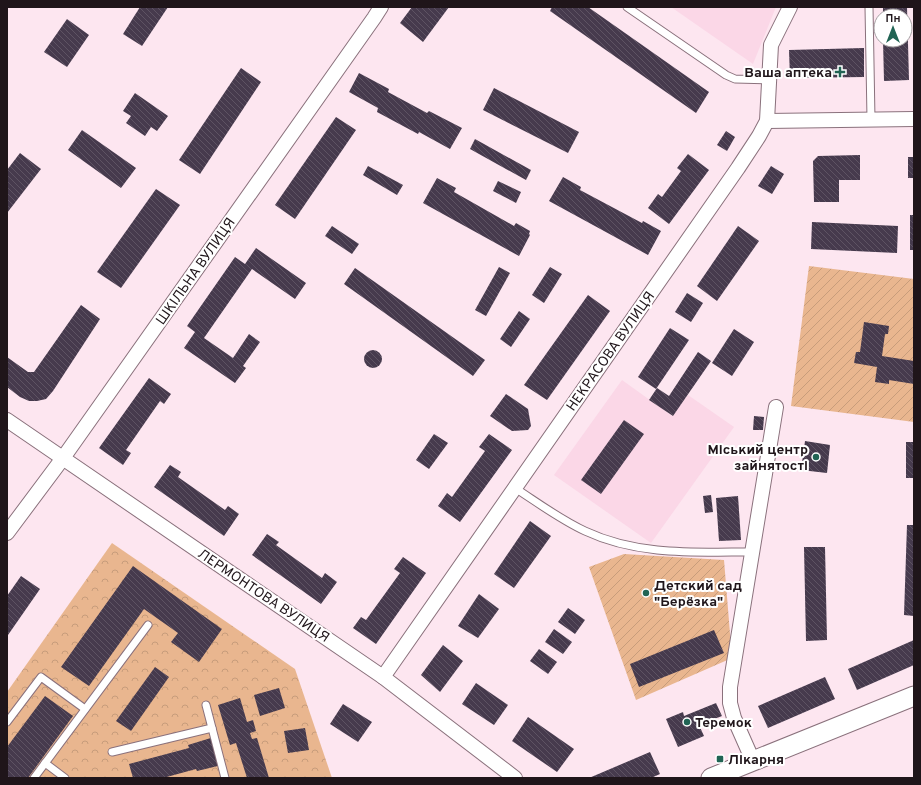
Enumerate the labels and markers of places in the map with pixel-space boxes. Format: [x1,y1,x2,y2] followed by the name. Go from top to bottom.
[744,65,832,82] place label: Ваша аптека
[835,67,845,77] marker: Ваша аптека
[707,442,808,475] place label: Міський центр зайнятості
[811,452,821,462] marker: Міський центр зайнятості
[654,578,742,611] place label: Детский сад "Берёзка"
[641,588,651,598] marker: Детский сад "Берёзка"
[695,715,752,732] place label: Теремок
[682,717,692,727] marker: Теремок
[728,752,784,769] place label: Лікарня
[715,754,725,764] marker: Лікарня

